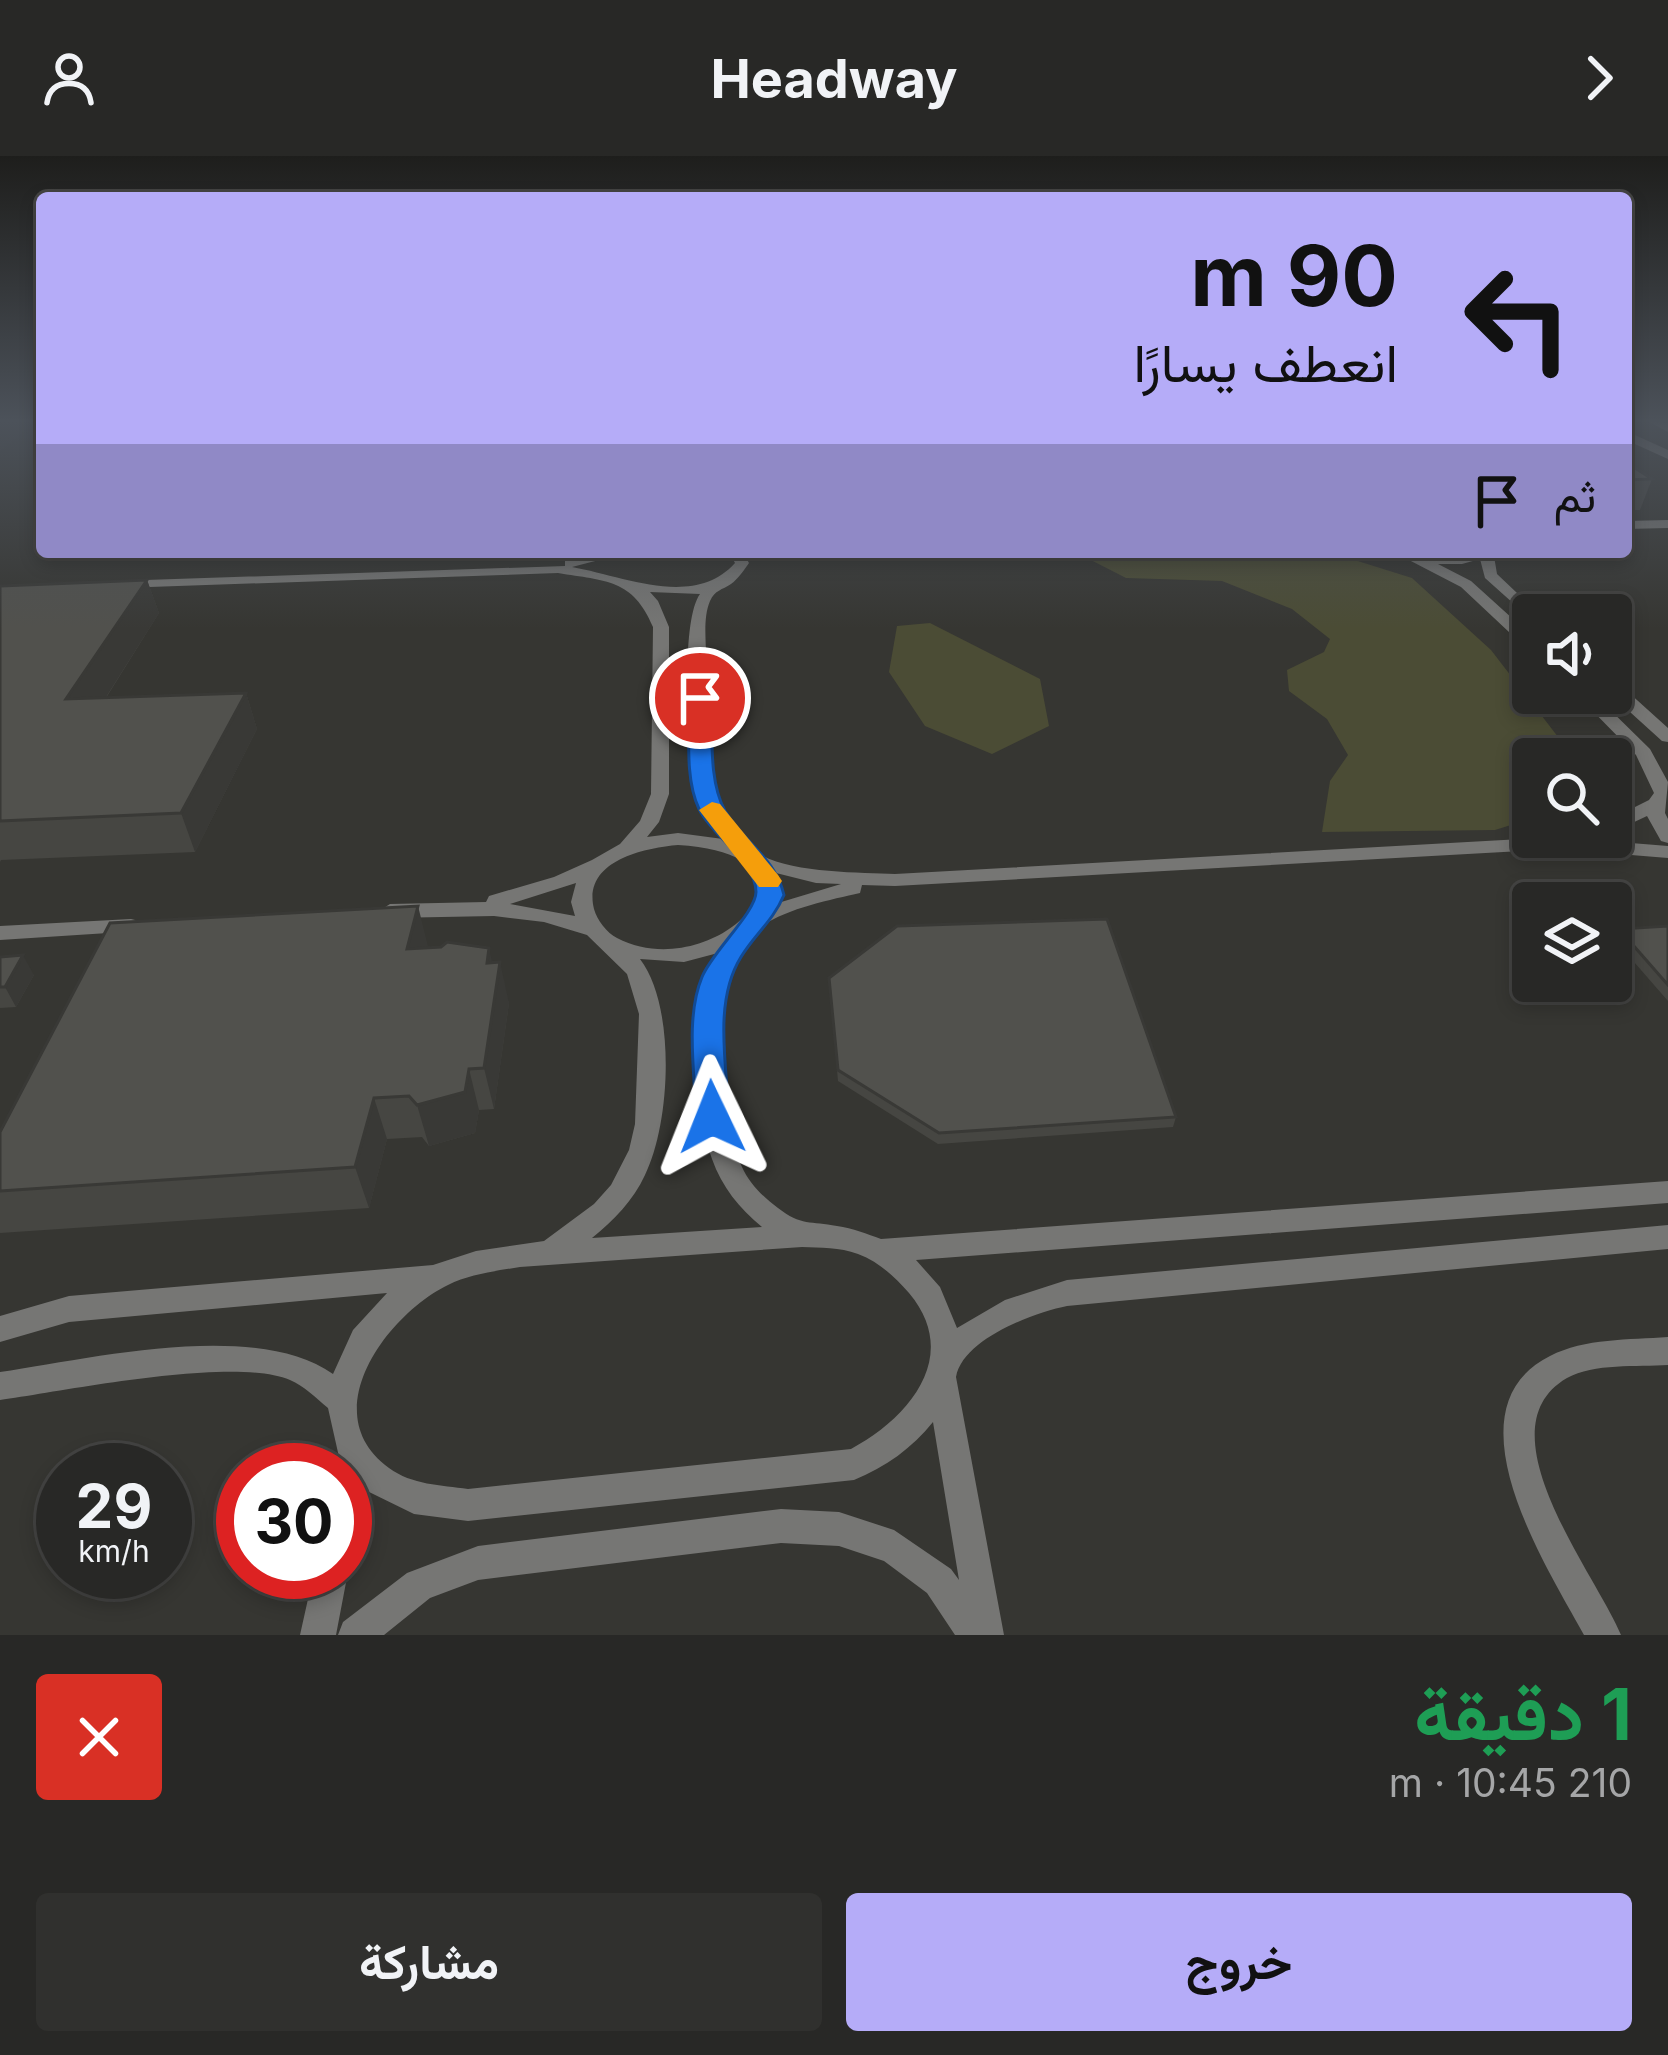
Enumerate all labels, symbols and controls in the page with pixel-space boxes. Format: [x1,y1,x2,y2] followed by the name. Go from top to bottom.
[36,45,102,111] icon: person
[1566,45,1632,111] icon: forward
[710,46,958,111] text: Headway
[1190,225,1398,326] text: 90 m
[1440,240,1596,396] icon: left
[1134,330,1398,395] text: انعطف يسارًا
[1464,468,1530,534] icon: arrive
[1554,468,1596,523] text: ثم
[1512,594,1632,1002] map controls
[1512,594,1632,714] button: sound
[649,647,751,749] pin
[667,665,733,731] icon: arrive
[1512,738,1632,858] button: search
[1512,882,1632,1002] button: layers
[649,1054,775,1180] position arrow
[216,1443,372,1599] speed limit sign: 30
[76,1470,152,1542] text: 29
[78,1533,150,1569] text: km/h
[1414,1670,1632,1757] text: 1 دقيقة
[36,1674,162,1800] button: close
[1389,1759,1632,1806] text: 210 m · 10:45
[36,1893,822,2031] button: مشاركة
[846,1893,1632,2031] button: خروج

